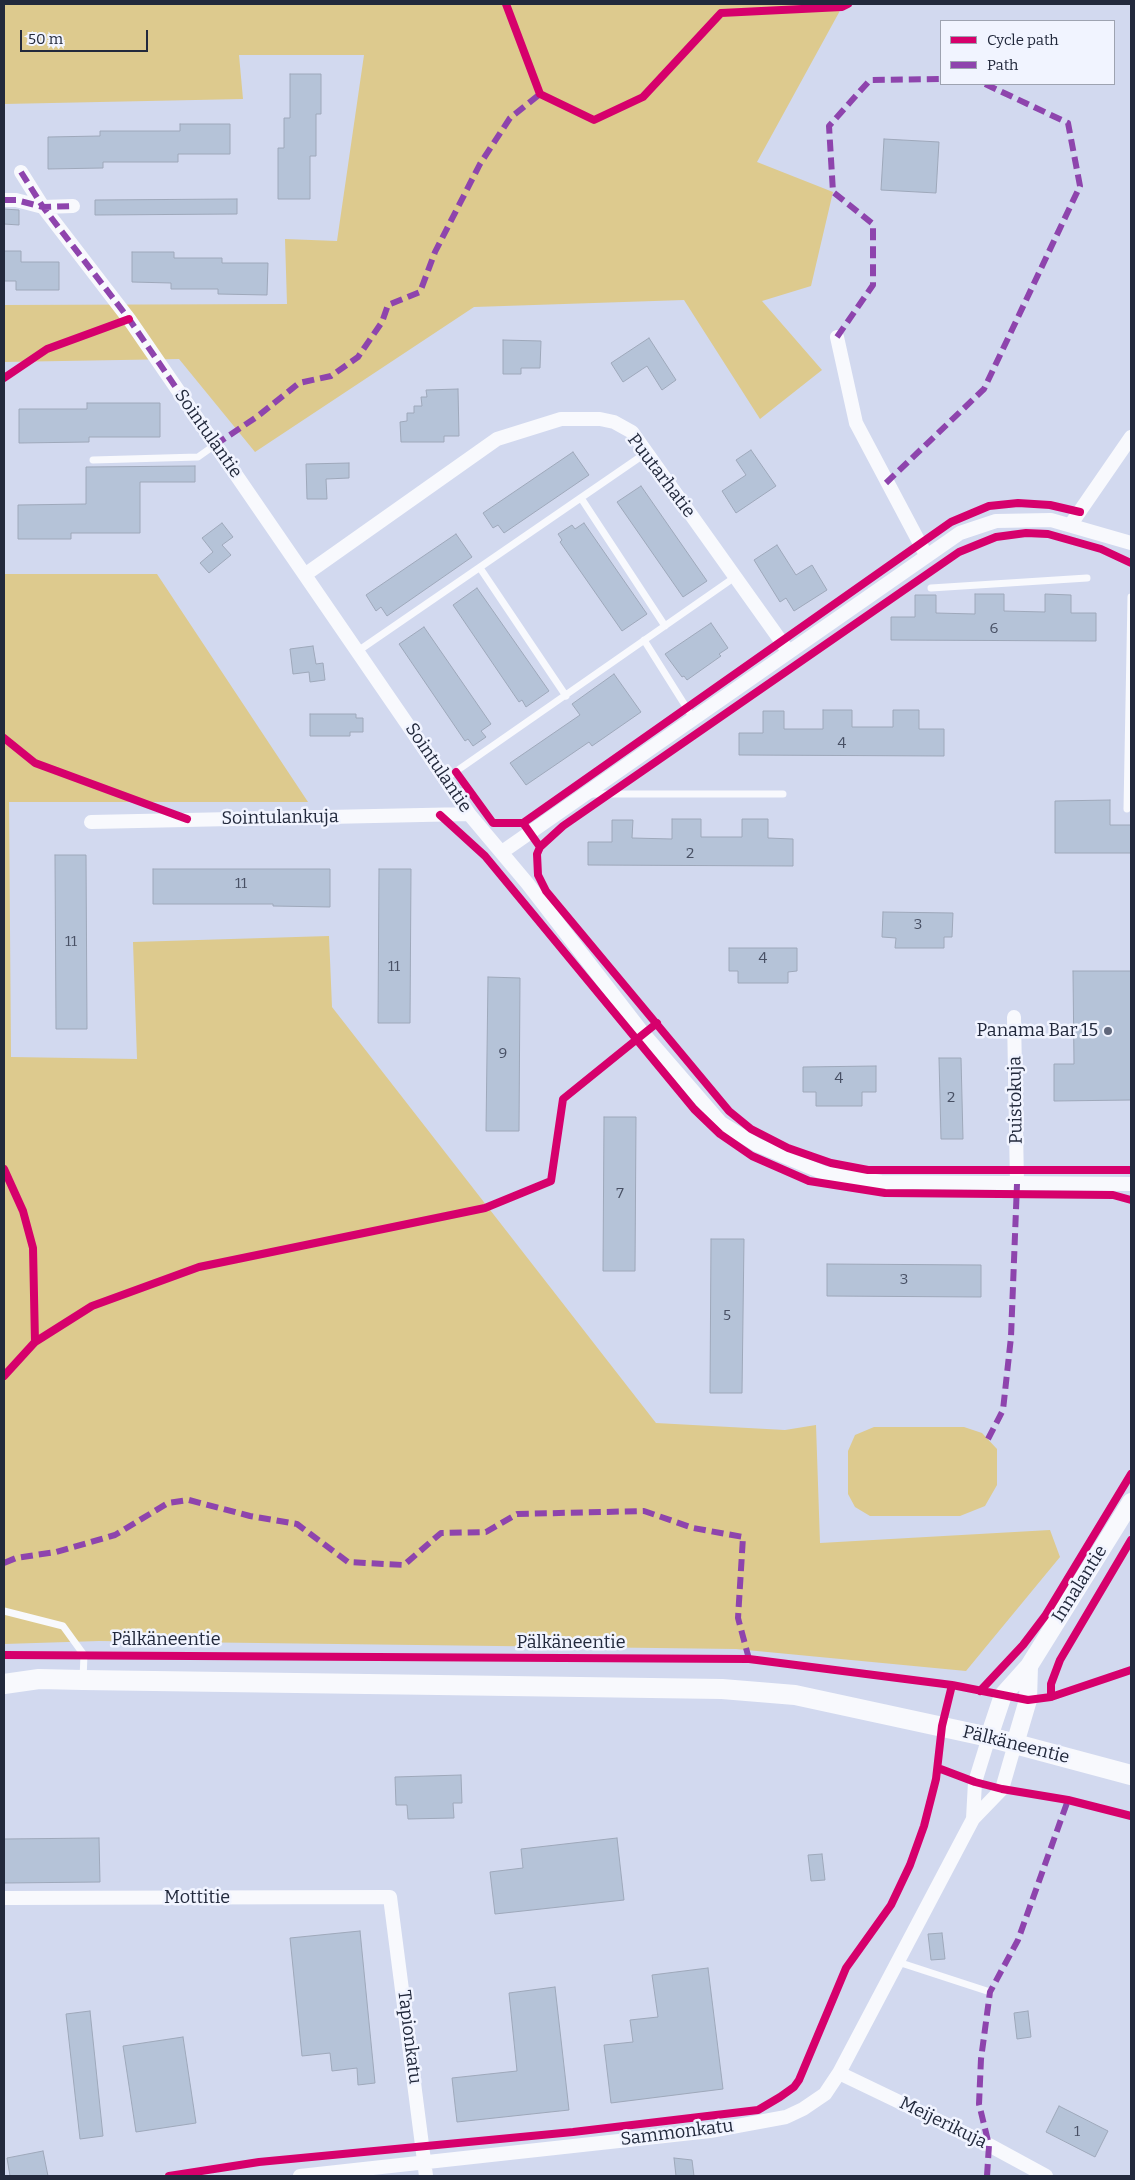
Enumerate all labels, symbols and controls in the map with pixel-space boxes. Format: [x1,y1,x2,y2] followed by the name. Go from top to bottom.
[22,20,150,52] scale bar
[940,20,1115,85] legend
[28,30,63,48] text: 50 m
[987,31,1059,49] text: Cycle path
[987,56,1018,74] text: Path
[170,386,246,482] street label: Sointulantie
[622,430,700,522] street label: Puutarhatie
[990,620,998,638] house number: 6
[400,719,476,817] street label: Sointulantie
[838,735,846,753] house number: 4
[221,806,339,830] street label: Sointulankuja
[686,845,694,863] house number: 2
[235,875,247,893] house number: 11
[914,916,922,934] house number: 3
[65,933,77,951] house number: 11
[759,950,767,968] house number: 4
[388,958,400,976] house number: 11
[977,1020,1098,1042] place label: Panama Bar 15
[1102,1025,1114,1037] marker: Panama Bar 15
[499,1045,507,1063] house number: 9
[1004,1056,1028,1144] street label: Puistokuja
[835,1070,843,1088] house number: 4
[947,1089,955,1107] house number: 2
[616,1185,624,1203] house number: 7
[900,1271,908,1289] house number: 3
[723,1307,731,1325] house number: 5
[1048,1541,1112,1627] street label: Innalantie
[111,1629,221,1651] street label: Pälkäneentie
[516,1632,626,1654] street label: Pälkäneentie
[960,1721,1072,1769] street label: Pälkäneentie
[164,1887,230,1909] street label: Mottitie
[393,1989,425,2085] street label: Tapionkatu
[896,2093,990,2153] street label: Meijerikuja
[619,2115,735,2151] street label: Sammonkatu
[1074,2123,1080,2141] house number: 1

